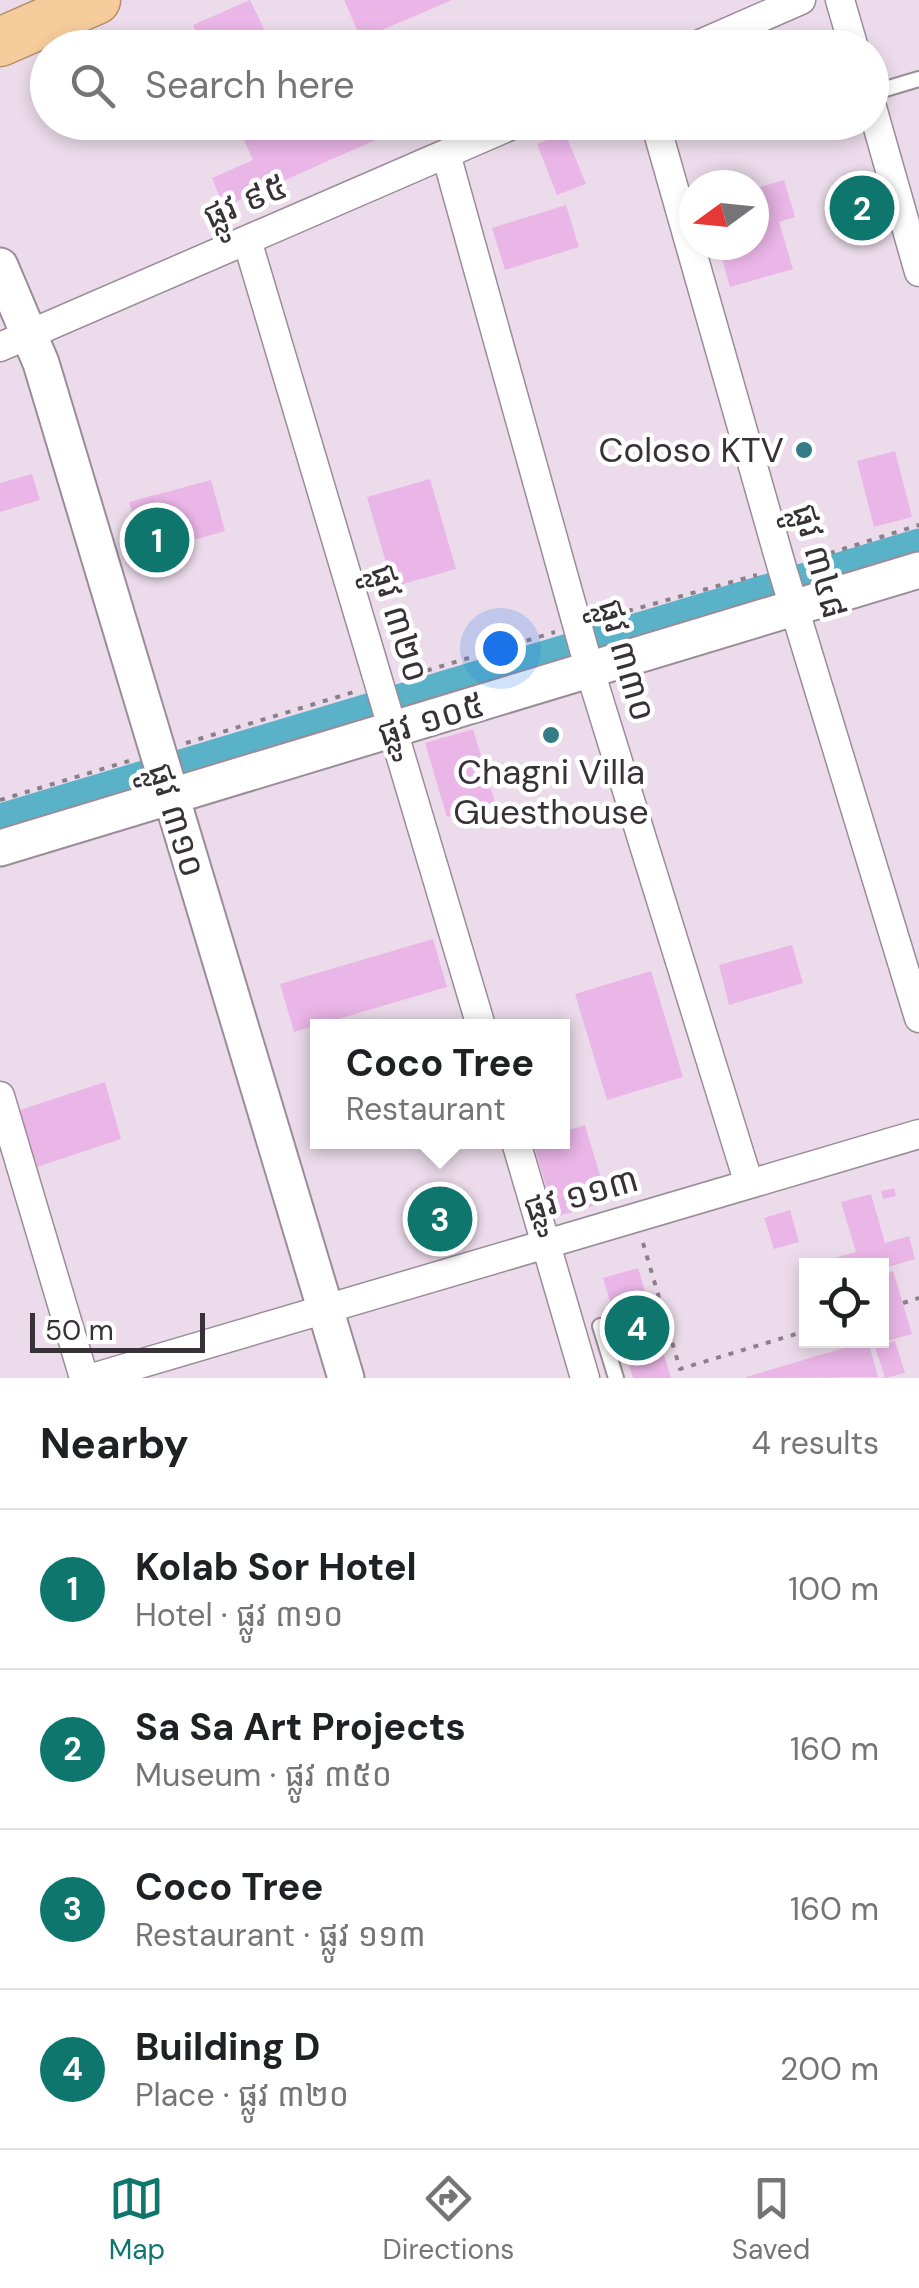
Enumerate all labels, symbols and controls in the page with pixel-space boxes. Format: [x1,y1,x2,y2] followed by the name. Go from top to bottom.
[30,30,889,140] search box
[65,58,120,113] icon: search
[145,60,355,110] text: Search here
[196,163,297,247] street label: ផ្លូវ ៩៥
[679,170,769,260] north arrow
[830,170,894,246] pin: 2
[598,427,784,473] place label: Coloso KTV
[793,439,815,461] marker: Coloso KTV
[774,498,858,626] street label: ផ្លូវ ៣៤៨
[124,502,190,578] pin: 1
[352,558,440,690] street label: ផ្លូវ ៣២០
[580,593,666,729] street label: ផ្លូវ ៣៣០
[475,623,526,674] your location
[372,681,493,765] street label: ផ្លូវ ១០៥
[540,724,562,746] marker: Chagni Villa Guesthouse
[453,749,649,835] place label: Chagni Villa Guesthouse
[130,757,216,885] street label: ផ្លូវ ៣១០
[310,1019,570,1149] popup
[346,1038,534,1088] text: Coco Tree
[346,1088,506,1130] text: Restaurant
[518,1156,646,1240] street label: ផ្លូវ ១១៣
[408,1182,472,1256] pin: 3
[799,1258,889,1348] map controls
[799,1258,889,1348] button: locate
[604,1290,670,1366] pin: 4
[30,1308,205,1352] scale bar
[45,1312,114,1349] text: 50 m
[40,1416,189,1471] text: Nearby
[752,1422,879,1464] text: 4 results
[135,1542,417,1592] text: Kolab Sor Hotel
[67,1568,78,1610] text: 1
[788,1568,879,1610] text: 100 m
[135,1594,343,1636] text: Hotel · ផ្លូវ ៣១០
[135,1702,466,1752] text: Sa Sa Art Projects
[63,1728,82,1770] text: 2
[790,1728,879,1770] text: 160 m
[135,1754,392,1796] text: Museum · ផ្លូវ ៣៥០
[135,1862,323,1912] text: Coco Tree
[63,1888,82,1930] text: 3
[790,1888,879,1930] text: 160 m
[135,1914,426,1956] text: Restaurant · ផ្លូវ ១១៣
[135,2022,320,2072] text: Building D
[62,2048,83,2090] text: 4
[780,2048,879,2090] text: 200 m
[135,2074,349,2116] text: Place · ផ្លូវ ៣២០
[109,2171,165,2268] tab: Map
[383,2171,514,2268] tab: Directions
[732,2171,810,2268] tab: Saved

